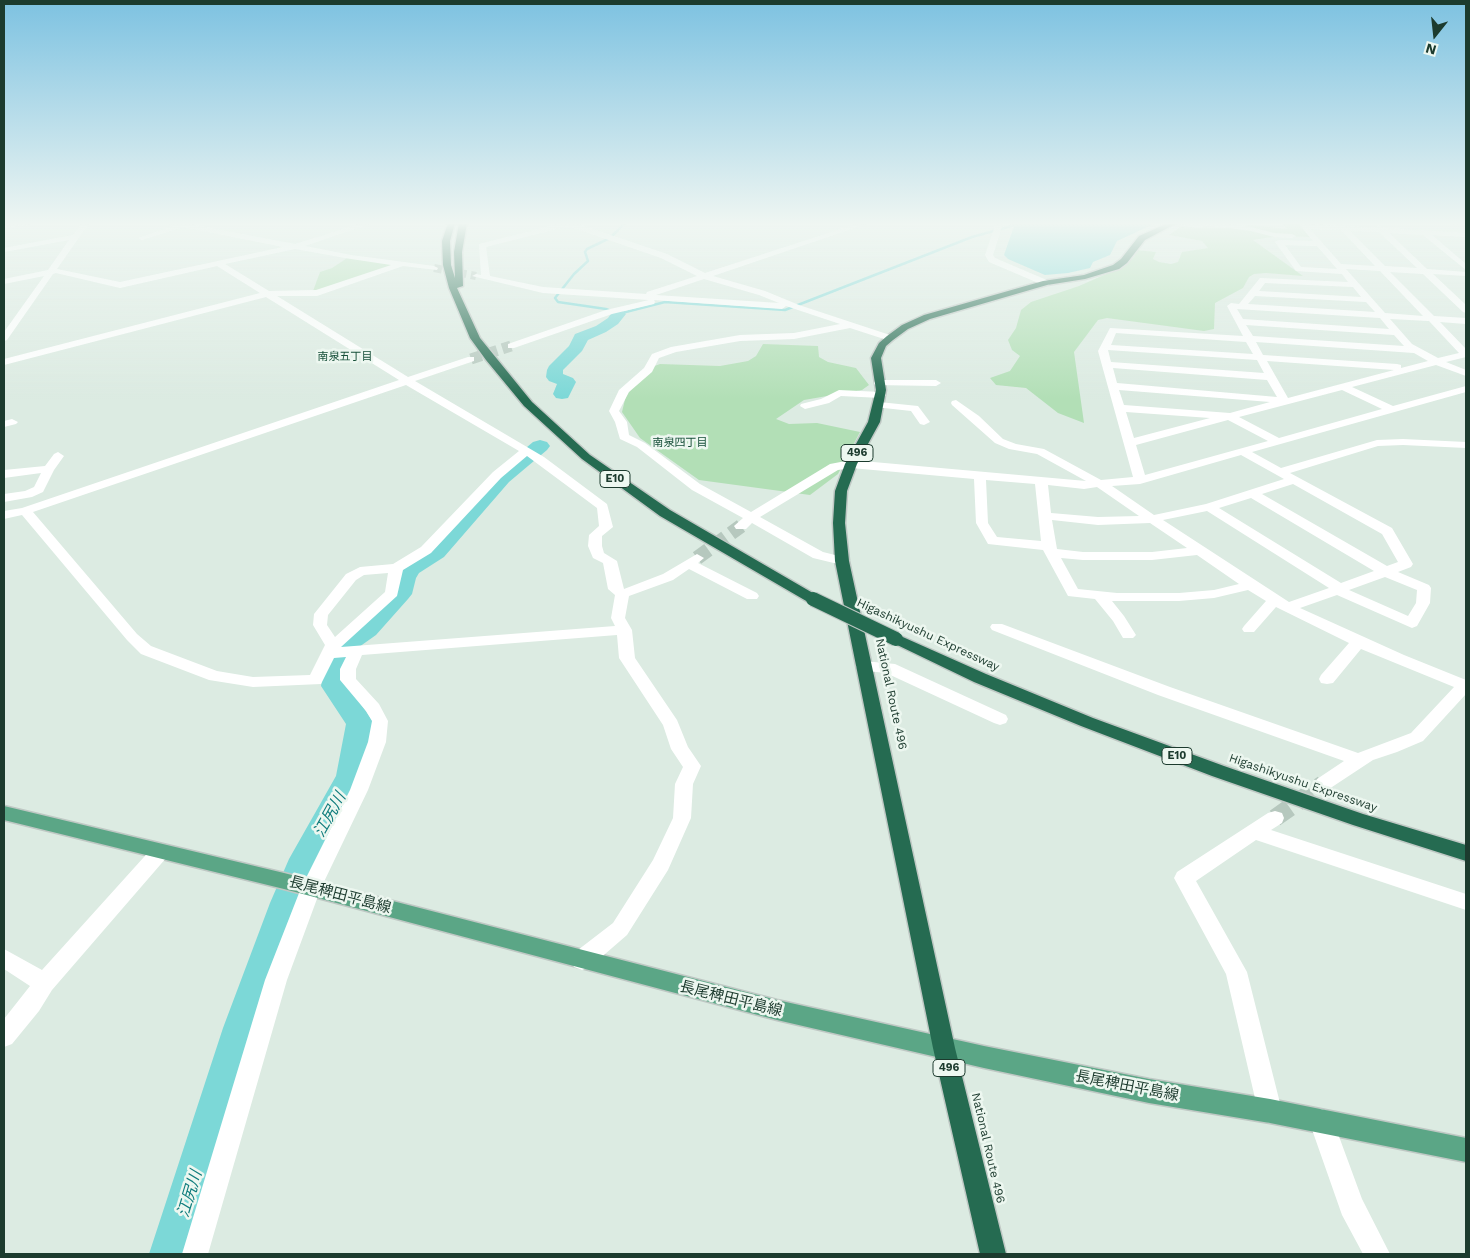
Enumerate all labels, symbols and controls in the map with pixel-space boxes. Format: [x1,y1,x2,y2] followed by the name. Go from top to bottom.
[1410,10,1460,60] north arrow
[1424,40,1438,59] text: N
[318,350,372,364] district label: 南泉五丁目
[653,436,707,450] district label: 南泉四丁目
[841,444,873,462] road number: 496
[600,470,630,488] road number: E10
[854,596,1002,674] street label: Higashikyushu Expressway
[872,637,910,751] street label: National Route 496
[1162,748,1192,764] road number: E10
[1227,751,1379,815] street label: Higashikyushu Expressway
[310,789,350,841] water label: 江尻川
[287,873,393,917] street label: 長尾稗田平島線
[678,978,784,1020] street label: 長尾稗田平島線
[933,1060,965,1076] road number: 496
[1074,1067,1180,1105] street label: 長尾稗田平島線
[968,1091,1008,1205] street label: National Route 496
[174,1168,206,1220] water label: 江尻川

